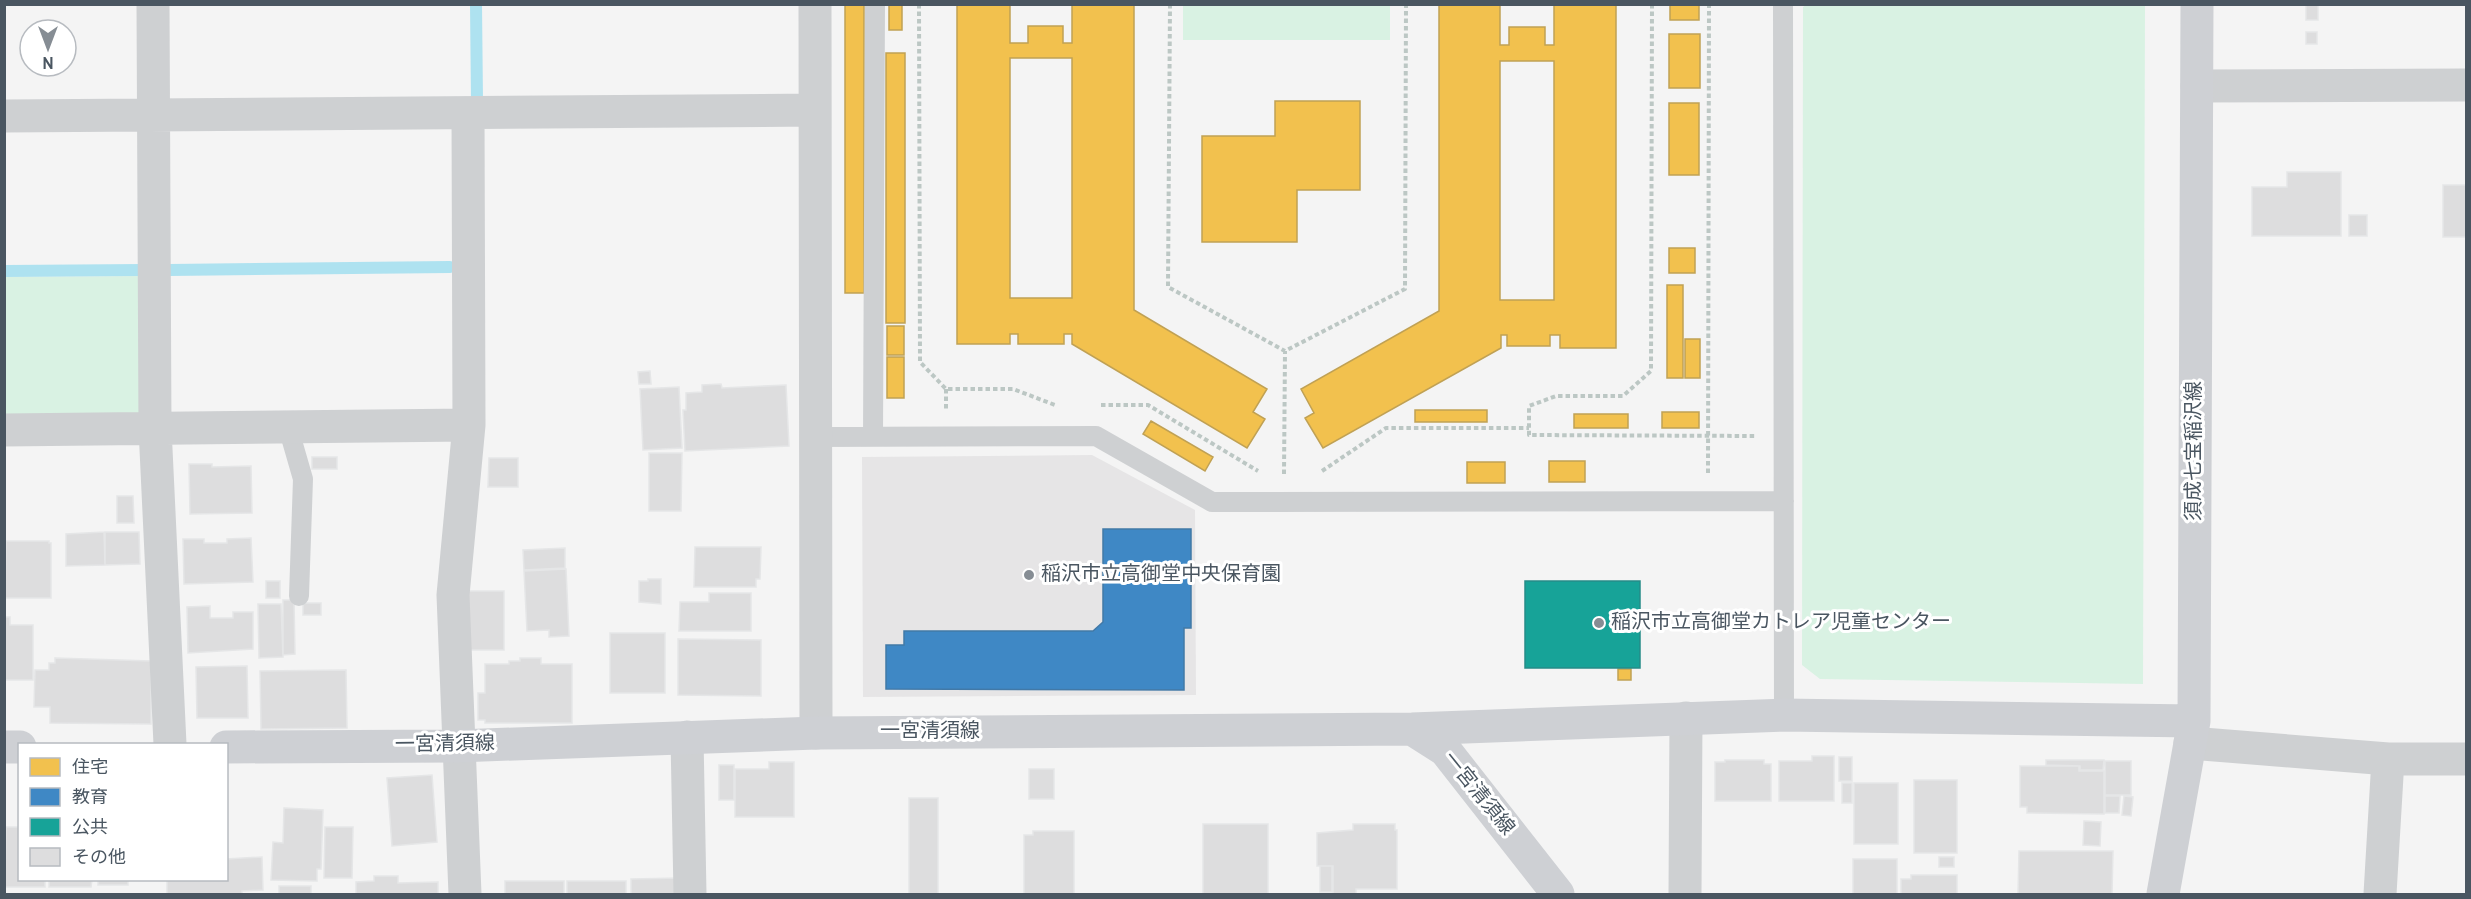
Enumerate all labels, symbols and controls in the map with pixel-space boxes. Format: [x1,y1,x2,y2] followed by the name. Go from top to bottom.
[18,18,78,78] north arrow
[42,51,54,71] text: N
[2182,381,2208,521] street label: 須成七宝稲沢線
[1041,562,1281,588] place label: 稲沢市立高御堂中央保育園
[1022,568,1036,582] marker: 稲沢市立高御堂中央保育園
[1611,610,1951,636] place label: 稲沢市立高御堂カトレア児童センター
[1592,616,1606,630] marker: 稲沢市立高御堂カトレア児童センター
[880,719,980,745] street label: 一宮清須線
[395,731,495,759] street label: 一宮清須線
[18,743,228,881] legend
[1436,747,1520,841] street label: 一宮清須線
[72,757,108,780] text: 住宅
[72,787,108,810] text: 教育
[72,817,108,840] text: 公共
[72,847,126,870] text: その他

